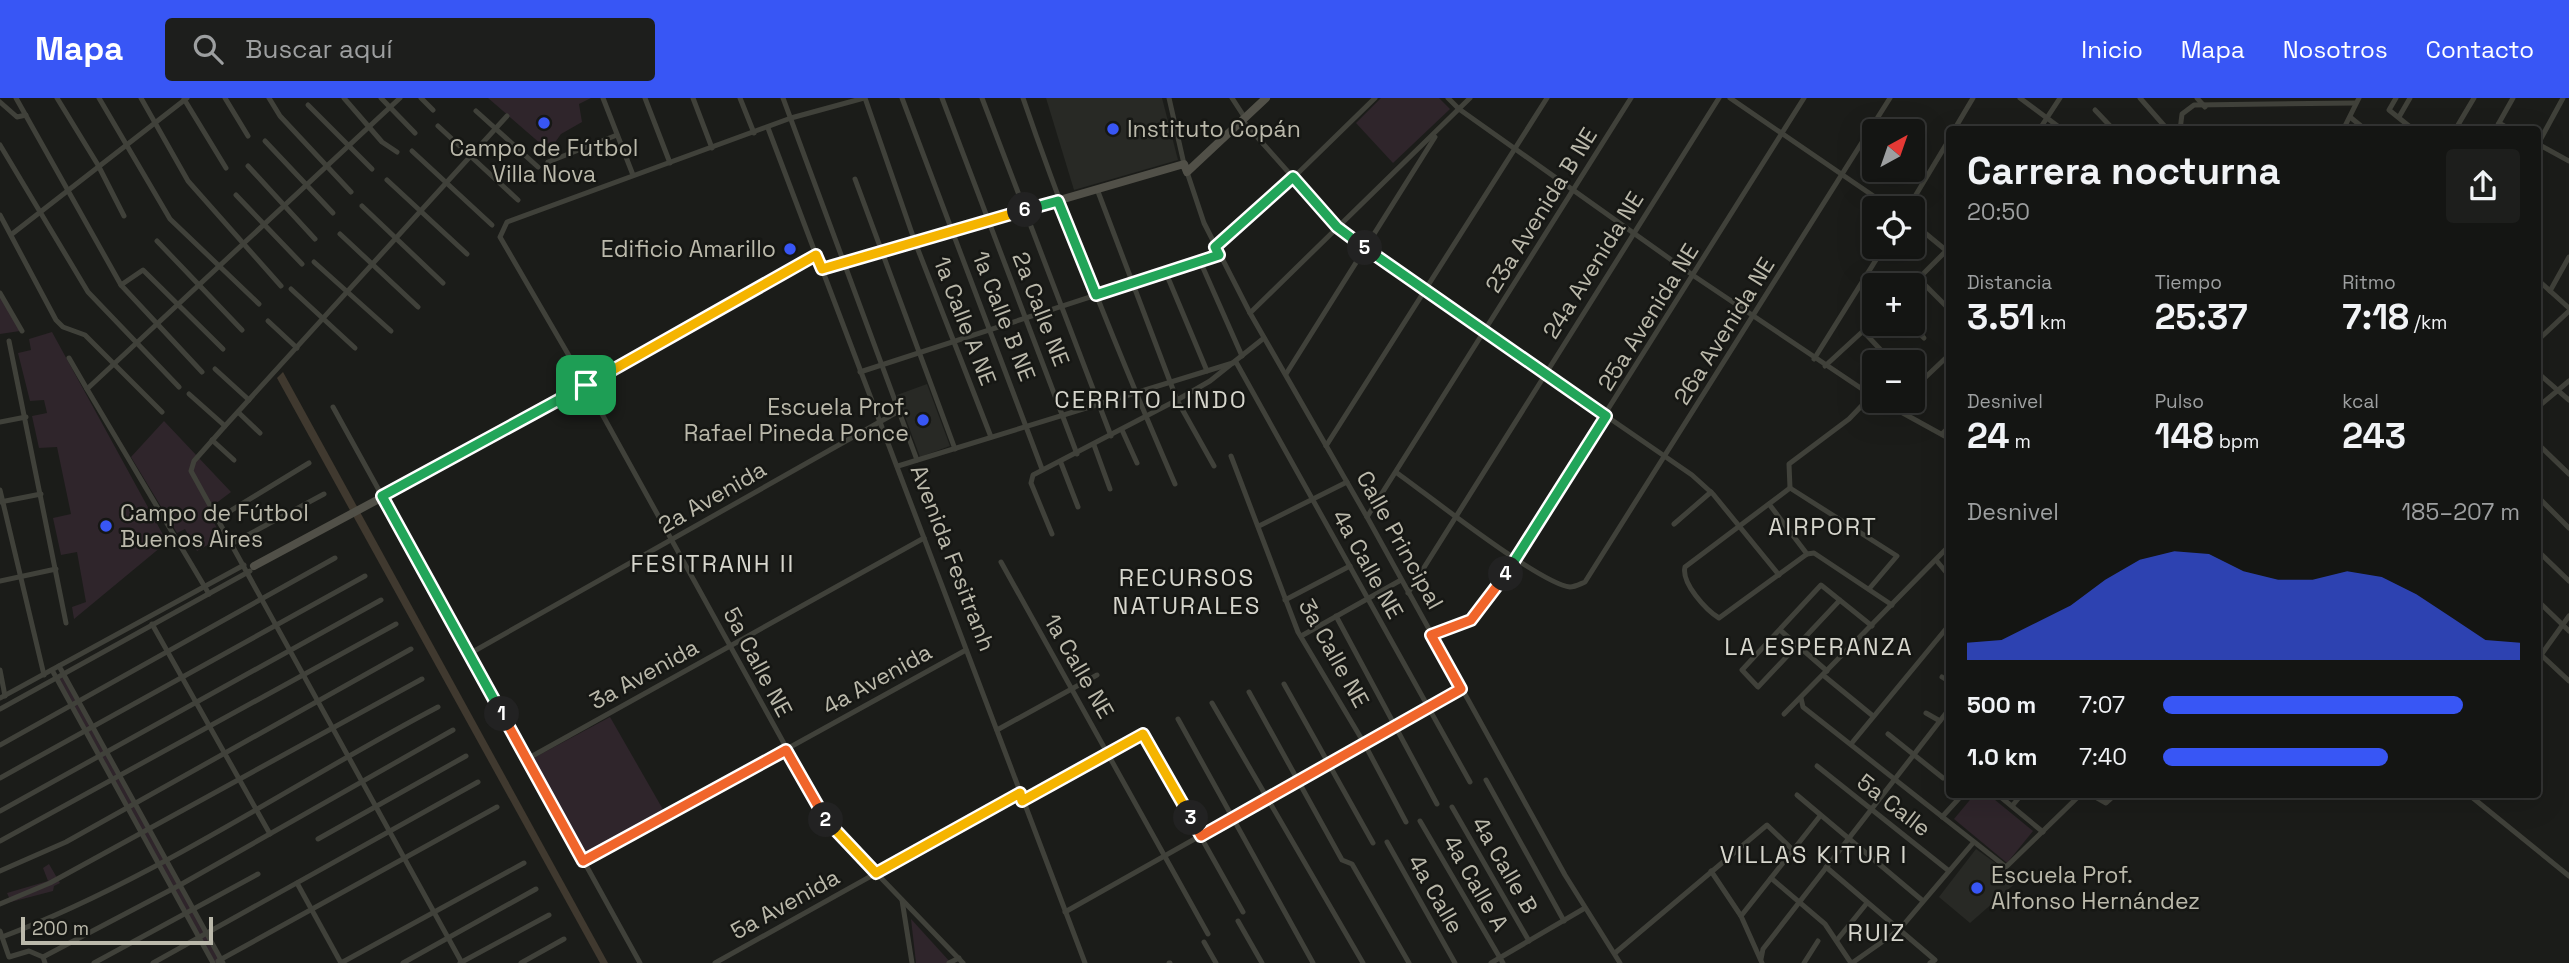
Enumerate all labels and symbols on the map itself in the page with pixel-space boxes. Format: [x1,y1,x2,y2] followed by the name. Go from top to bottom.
[1127,114,1301,144] place label: Instituto Copán
[536,115,552,131] marker: Campo de Fútbol Villa Nova
[1862,119,1925,182] north arrow
[1105,121,1121,137] marker: Instituto Copán
[1478,122,1604,298] street label: 23a Avenida B NE
[450,133,638,189] place label: Campo de Fútbol Villa Nova
[1536,186,1650,344] street label: 24a Avenida NE
[1007,192,1042,228] pin: 6
[1348,230,1382,266] pin: 5
[601,234,776,264] place label: Edificio Amarillo
[1591,238,1705,396] street label: 25a Avenida NE
[782,241,798,257] marker: Edificio Amarillo
[965,247,1043,385] street label: 1a Calle B NE
[1005,248,1077,370] street label: 2a Calle NE
[927,252,1003,390] street label: 1a Calle A NE
[1667,252,1781,410] street label: 26a Avenida NE
[556,355,616,415] pin
[1054,384,1248,415] district label: CERRITO LINDO
[684,392,909,448] place label: Escuela Prof. Rafael Pineda Ponce
[915,412,931,428] marker: Escuela Prof. Rafael Pineda Ponce
[652,454,772,540] street label: 2a Avenida
[904,461,1002,655] street label: Avenida Fesitranh
[1350,465,1450,615] street label: Calle Principal
[120,498,309,554] place label: Campo de Fútbol Buenos Aires
[1326,504,1410,624] street label: 4a Calle NE
[1768,511,1878,542] district label: AIRPORT
[98,518,114,534] marker: Campo de Fútbol Buenos Aires
[631,548,795,579] district label: FESITRANH II
[1488,556,1524,592] pin: 4
[1113,562,1261,621] district label: RECURSOS NATURALES
[1292,593,1376,713] street label: 3a Calle NE
[717,602,799,722] street label: 5a Calle NE
[1037,608,1121,724] street label: 1a Calle NE
[1724,631,1914,662] district label: LA ESPERANZA
[584,632,704,716] street label: 3a Avenida
[817,637,937,721] street label: 4a Avenida
[484,696,520,732] pin: 1
[1851,767,1937,843] street label: 5a Calle
[1174,800,1208,836] pin: 3
[808,802,844,838] pin: 2
[1465,811,1545,919] street label: 4a Calle B
[1437,830,1515,936] street label: 4a Calle A
[1720,839,1908,870] district label: VILLAS KITUR I
[1402,850,1470,938] street label: 4a Calle
[1991,860,2200,916] place label: Escuela Prof. Alfonso Hernández
[725,862,845,946] street label: 5a Avenida
[1969,880,1985,896] marker: Escuela Prof. Alfonso Hernández
[21,914,214,946] scale bar
[1848,917,1906,948] district label: RUIZ

